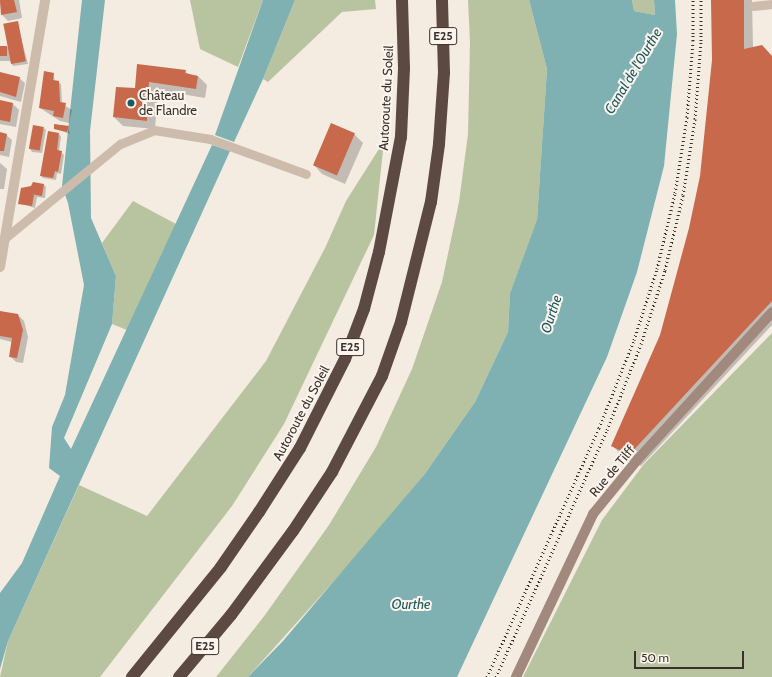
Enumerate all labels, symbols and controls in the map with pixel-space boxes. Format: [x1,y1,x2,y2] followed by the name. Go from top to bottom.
[601,25,665,117] water label: Canal de l'Ourthe
[429,26,457,46] road number: E25
[375,45,397,151] street label: Autoroute du Soleil
[139,88,197,119] place label: Château de Flandre
[126,98,136,108] marker: Château de Flandre
[537,293,565,335] water label: Ourthe
[336,337,364,357] road number: E25
[269,363,333,463] street label: Autoroute du Soleil
[586,442,638,500] street label: Rue de Tilff
[392,596,430,612] water label: Ourthe
[191,636,219,656] road number: E25
[636,643,746,669] scale bar
[641,650,669,665] text: 50 m

